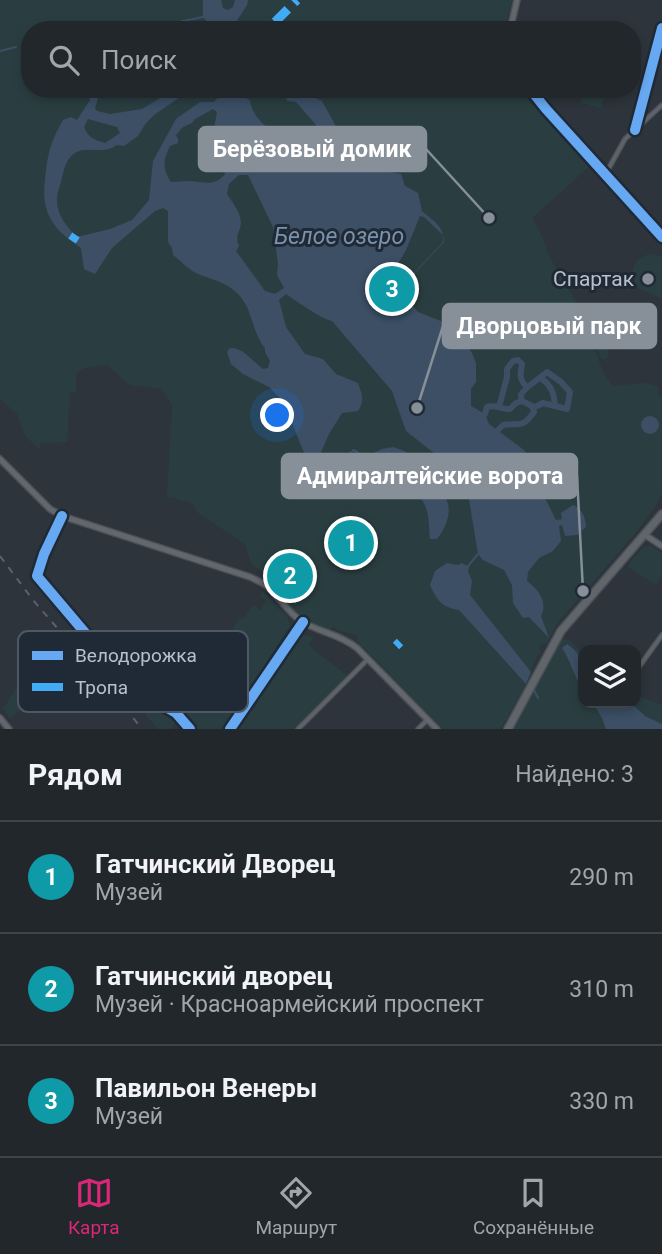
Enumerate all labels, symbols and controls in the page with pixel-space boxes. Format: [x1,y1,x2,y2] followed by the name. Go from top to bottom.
[21,21,641,98] search box
[45,41,83,79] icon: search
[101,45,177,75] text: Поиск
[199,127,426,171] callout: Берёзовый домик
[213,136,411,163] text: Берёзовый домик
[274,223,404,250] water label: Белое озеро
[369,263,415,315] pin: 3
[553,267,635,291] place label: Спартак
[640,271,656,287] marker: Спартак
[443,304,656,348] callout: Дворцовый парк
[456,313,642,340] text: Дворцовый парк
[260,398,294,432] your location
[282,454,577,498] callout: Адмиралтейские ворота
[297,463,563,490] text: Адмиралтейские ворота
[328,517,374,569] pin: 1
[267,550,313,602] pin: 2
[18,631,248,712] legend
[75,644,197,667] text: Велодорожка
[578,645,641,708] map controls
[578,645,641,708] button: layers
[75,676,128,699] text: Тропа
[28,757,123,792] text: Рядом
[515,761,634,788] text: Найдено: 3
[95,849,335,879] text: Гатчинский Дворец
[44,864,58,891] text: 1
[569,864,634,891] text: 290 m
[95,879,163,906] text: Музей
[95,961,332,991] text: Гатчинский дворец
[44,976,58,1003] text: 2
[569,976,634,1003] text: 310 m
[95,991,484,1018] text: Музей · Красноармейский проспект
[95,1073,317,1103] text: Павильон Венеры
[44,1088,58,1115] text: 3
[569,1088,634,1115] text: 330 m
[95,1103,163,1130] text: Музей
[68,1174,120,1239] tab: Карта
[255,1174,337,1239] tab: Маршрут
[473,1174,594,1239] tab: Сохранённые

